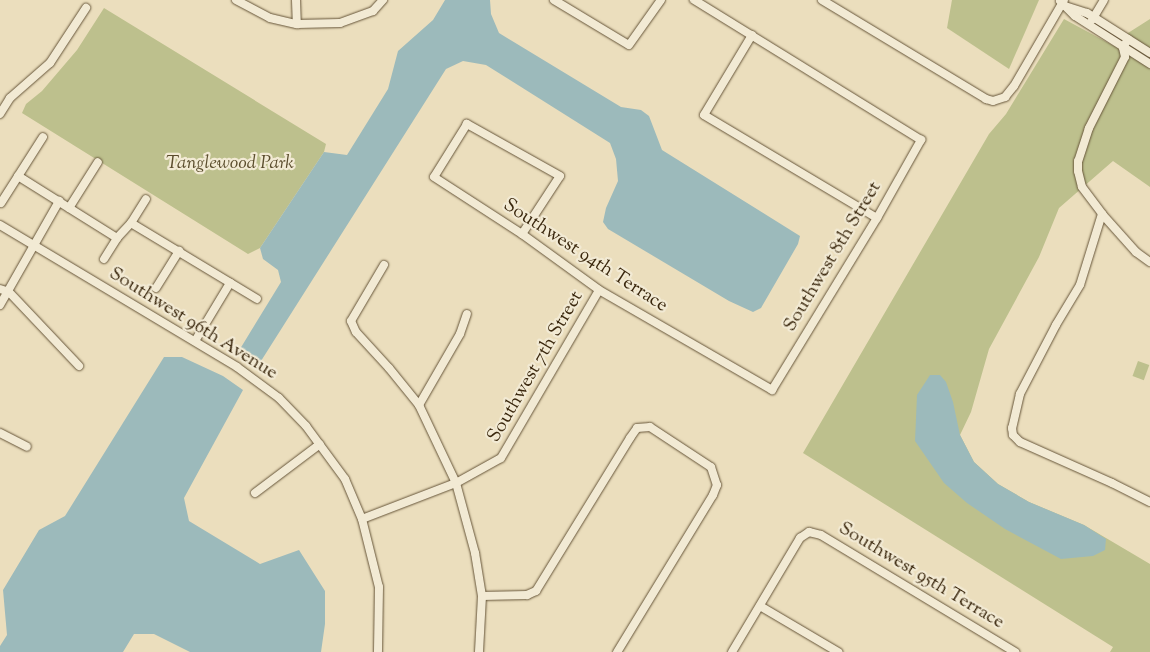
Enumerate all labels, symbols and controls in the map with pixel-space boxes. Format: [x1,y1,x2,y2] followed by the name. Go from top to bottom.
[166,153,294,175] park label: Tanglewood Park
[779,178,887,336] street label: Southwest 8th Street
[498,194,672,318] street label: Southwest 94th Terrace
[105,263,281,385] street label: Southwest 96th Avenue
[483,287,589,447] street label: Southwest 7th Street
[834,518,1008,634] street label: Southwest 95th Terrace

